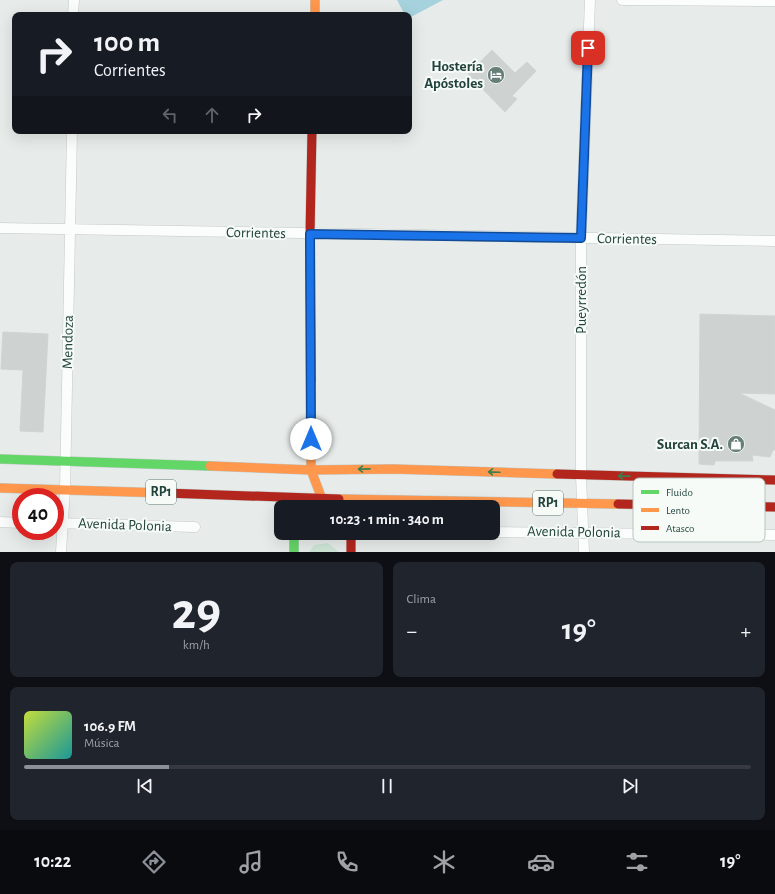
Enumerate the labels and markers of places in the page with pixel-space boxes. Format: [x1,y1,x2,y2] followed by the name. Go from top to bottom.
[571,31,605,65] pin
[424,59,483,91] place label: Hostería Apóstoles
[486,65,506,85] hotel icon: Hostería Apóstoles
[726,434,746,454] shop icon: Surcan S.A.
[657,437,723,452] place label: Surcan S.A.

